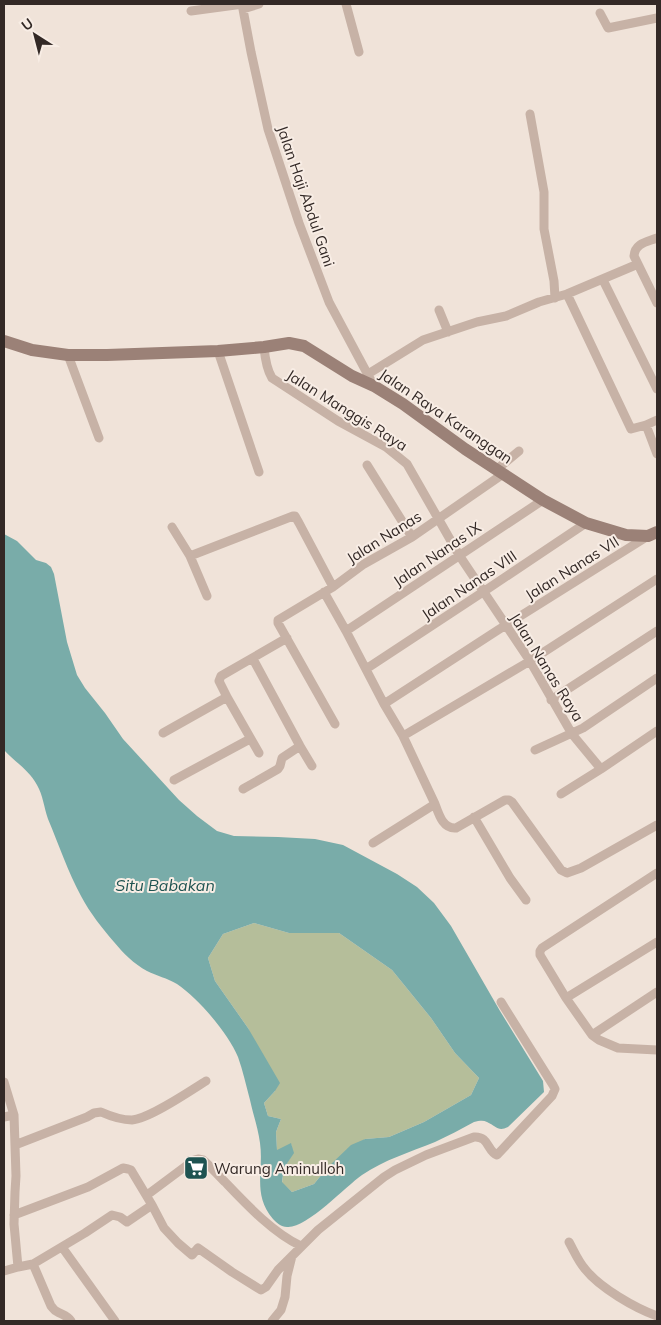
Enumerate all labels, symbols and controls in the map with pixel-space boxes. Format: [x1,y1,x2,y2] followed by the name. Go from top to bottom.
[10,10,60,60] north arrow
[18,14,37,35] text: U
[273,123,339,269] street label: Jalan Haji Abdul Gani
[376,364,516,468] street label: Jalan Raya Karanggan
[283,365,411,455] street label: Jalan Manggis Raya
[343,507,425,567] street label: Jalan Nanas
[389,517,485,590] street label: Jalan Nanas IX
[522,532,622,604] street label: Jalan Nanas VII
[418,546,520,624] street label: Jalan Nanas VIII
[506,609,588,725] street label: Jalan Nanas Raya
[115,875,215,895] water label: Situ Babakan
[183,1155,209,1181] supermarket icon: Warung Aminulloh
[214,1159,344,1178] place label: Warung Aminulloh

